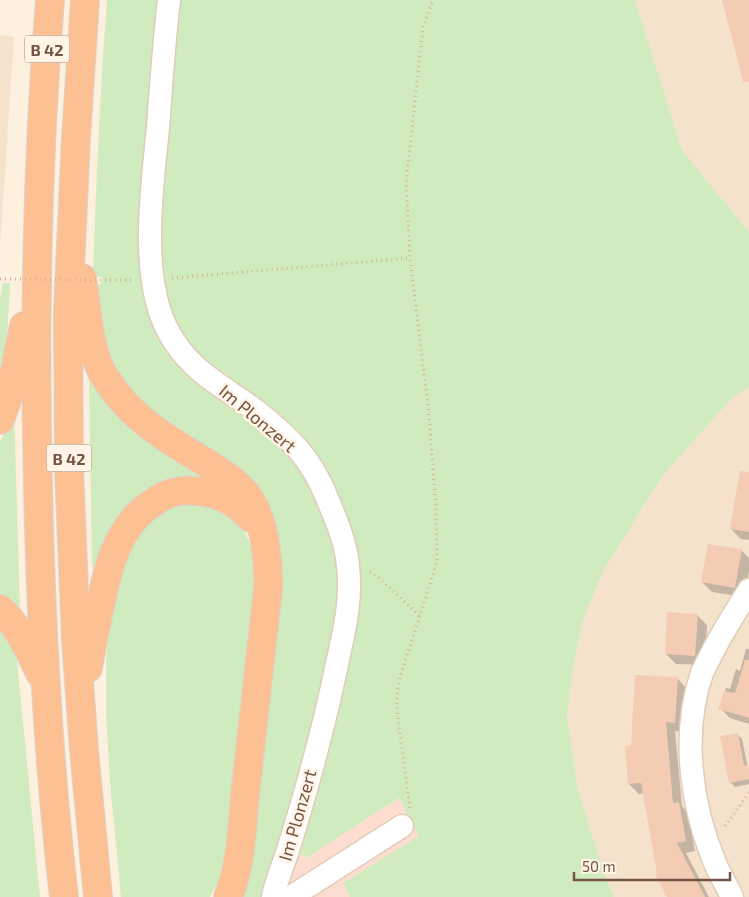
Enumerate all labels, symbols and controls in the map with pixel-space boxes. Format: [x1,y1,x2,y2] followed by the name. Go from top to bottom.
[24,36,70,62] road number: B 42
[215,379,301,457] street label: Im Plonzert
[46,444,92,472] road number: B 42
[273,767,321,863] street label: Im Plonzert
[574,850,730,882] scale bar
[582,857,616,875] text: 50 m

